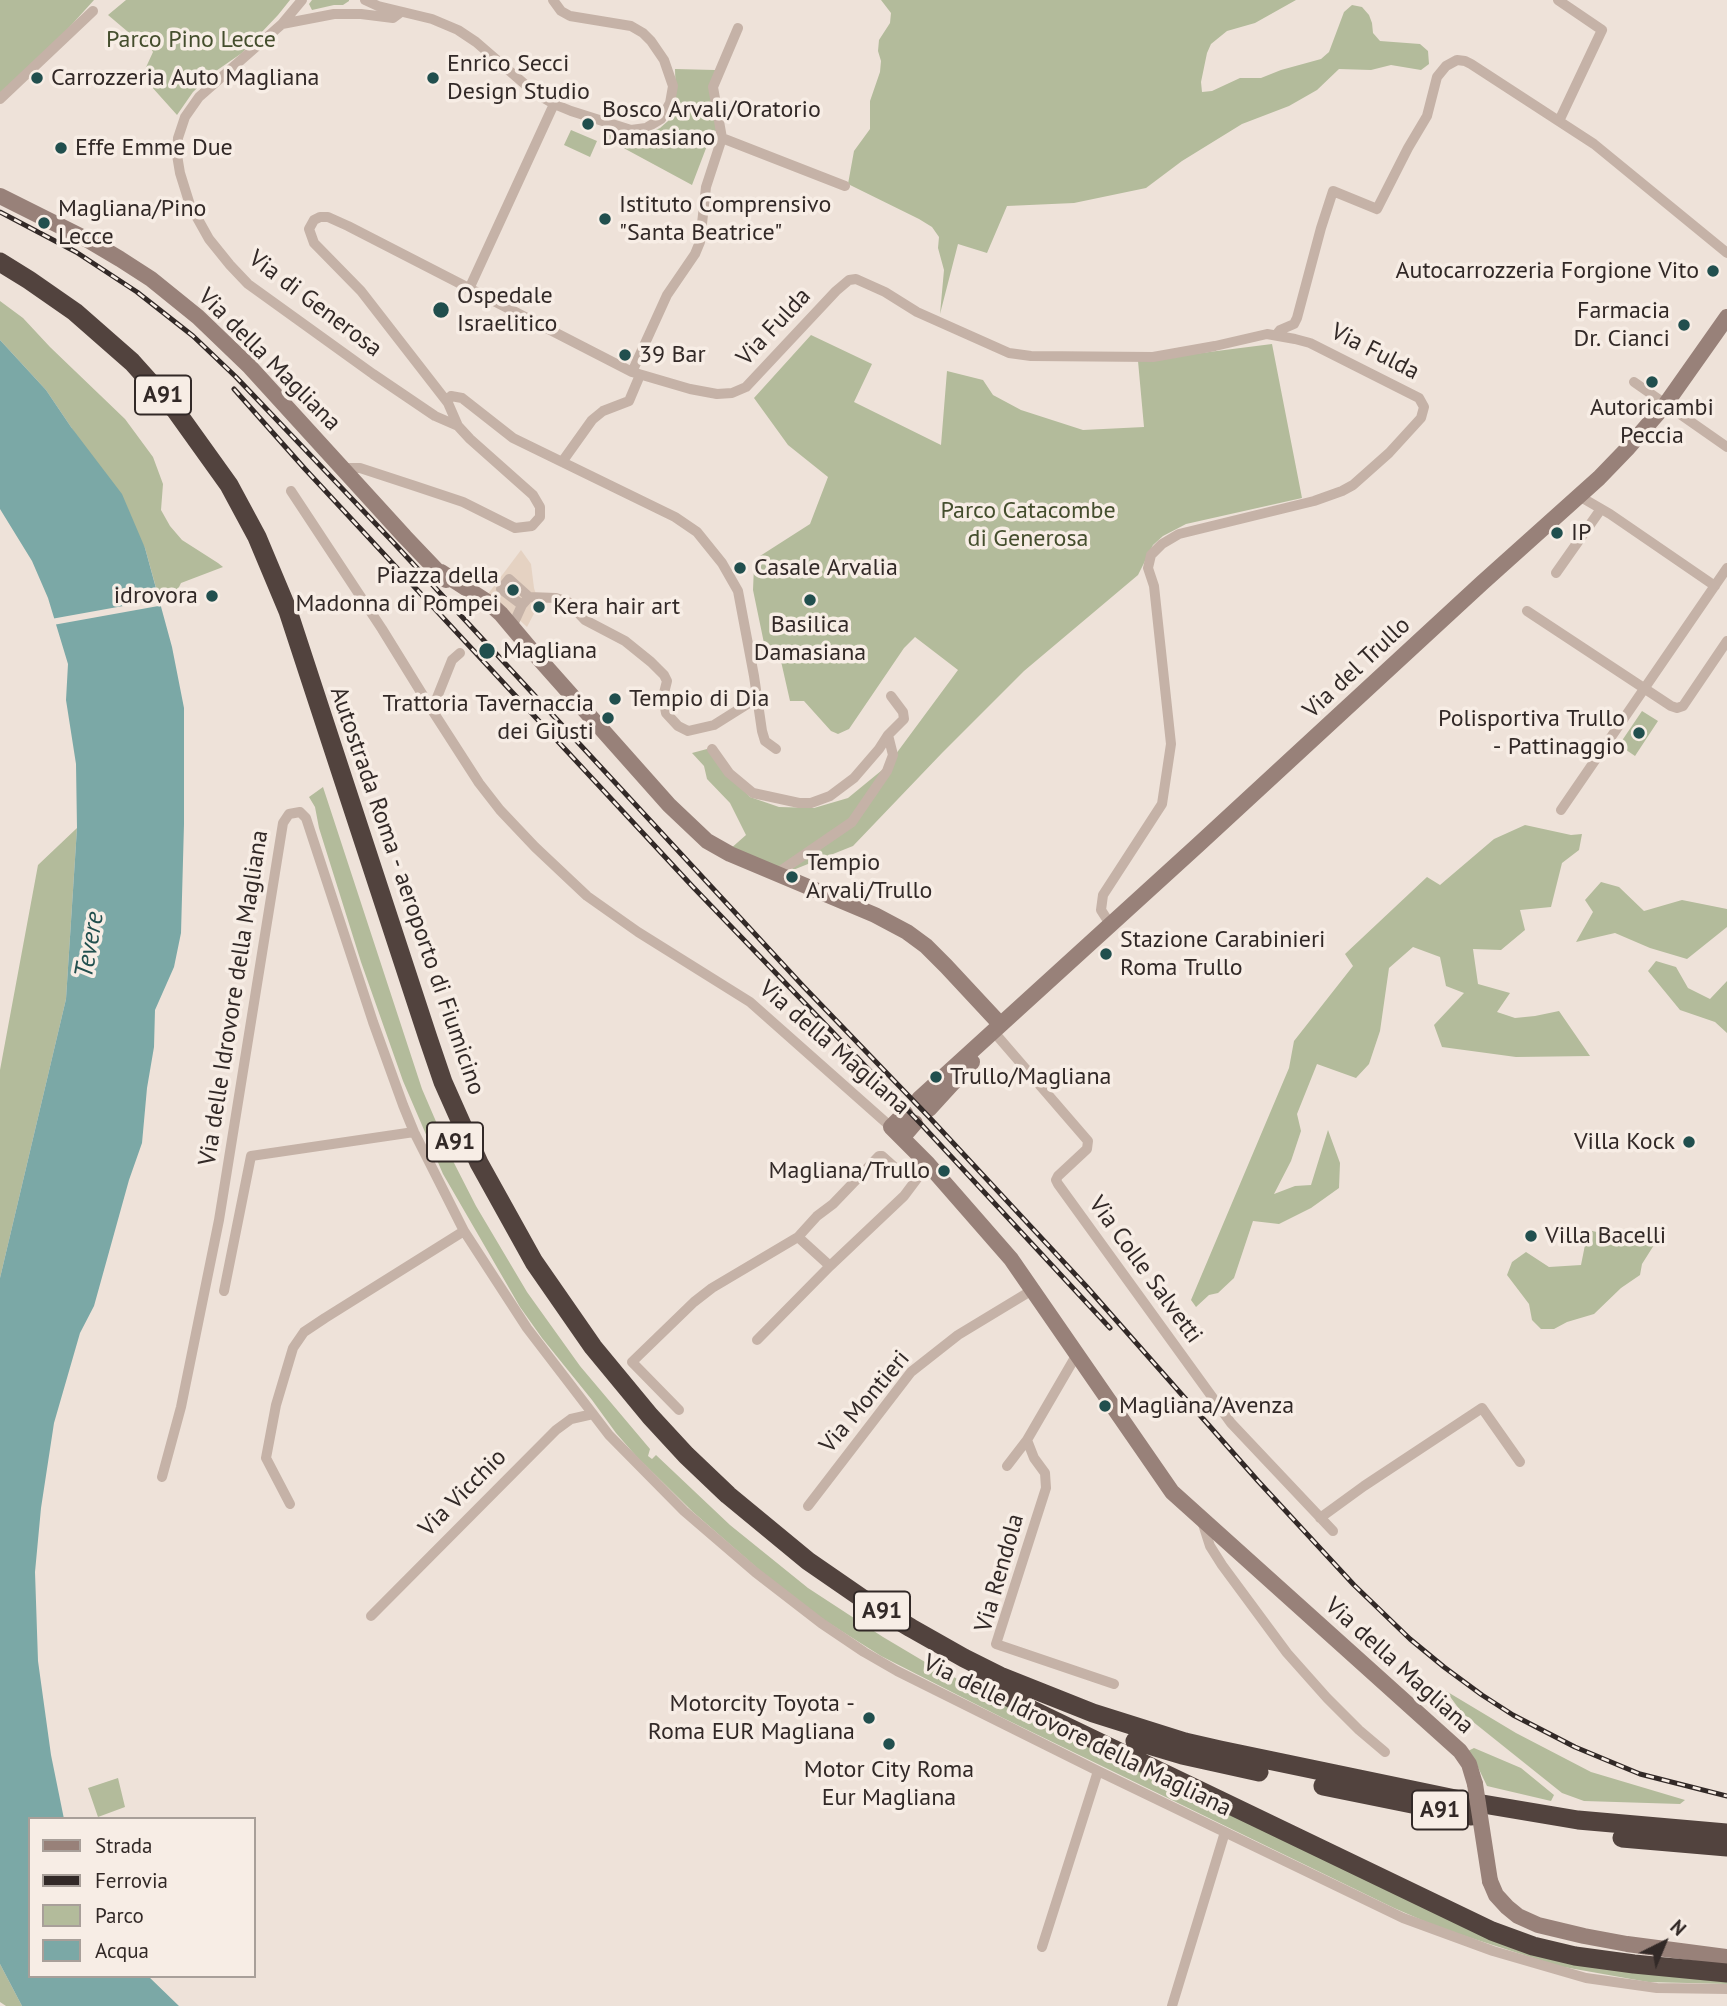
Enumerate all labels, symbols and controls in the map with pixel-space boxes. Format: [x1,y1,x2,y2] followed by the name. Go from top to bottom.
[106,26,276,54] park label: Parco Pino Lecce
[447,50,590,106] place label: Enrico Secci Design Studio
[51,64,319,92] place label: Carrozzeria Auto Magliana
[29,70,45,86] marker: Carrozzeria Auto Magliana
[425,70,441,86] marker: Enrico Secci Design Studio
[602,96,821,152] place label: Bosco Arvali/Oratorio Damasiano
[580,116,596,132] marker: Bosco Arvali/Oratorio Damasiano
[75,134,233,162] place label: Effe Emme Due
[53,140,69,156] marker: Effe Emme Due
[619,191,831,247] place label: Istituto Comprensivo "Santa Beatrice"
[58,195,206,251] place label: Magliana/Pino Lecce
[597,211,613,227] marker: Istituto Comprensivo "Santa Beatrice"
[36,215,52,231] marker: Magliana/Pino Lecce
[243,245,387,363] street label: Via di Generosa
[1395,257,1699,285] place label: Autocarrozzeria Forgione Vito
[1705,263,1721,279] marker: Autocarrozzeria Forgione Vito
[457,282,557,338] place label: Ospedale Israelitico
[731,282,817,372] street label: Via Fulda
[192,283,346,437] street label: Via della Magliana
[1574,297,1670,353] place label: Farmacia Dr. Cianci
[431,300,451,320] marker: Ospedale Israelitico
[1326,317,1424,387] street label: Via Fulda
[1676,317,1692,333] marker: Farmacia Dr. Cianci
[639,341,706,369] place label: 39 Bar
[617,347,633,363] marker: 39 Bar
[1644,374,1660,390] marker: Autoricambi Peccia
[135,376,191,414] road number: A91
[1590,394,1714,450] place label: Autoricambi Peccia
[940,497,1116,553] park label: Parco Catacombe di Generosa
[1571,519,1591,547] place label: IP
[1549,525,1565,541] marker: IP
[754,554,898,582] place label: Casale Arvalia
[732,560,748,576] marker: Casale Arvalia
[296,562,499,618] place label: Piazza della Madonna di Pompei
[114,582,198,610] place label: idrovora
[505,582,521,598] marker: Piazza della Madonna di Pompei
[204,588,220,604] marker: idrovora
[802,592,818,608] marker: Basilica Damasiana
[553,593,680,621] place label: Kera hair art
[531,599,547,615] marker: Kera hair art
[754,611,866,667] place label: Basilica Damasiana
[1298,611,1416,725] street label: Via del Trullo
[503,637,597,665] place label: Magliana
[477,641,497,661] marker: Magliana
[323,683,491,1099] street label: Autostrada Roma - aeroporto di Fiumicino
[629,685,769,713] place label: Tempio di Dia
[383,690,594,746] place label: Trattoria Tavernaccia dei Giusti
[607,691,623,707] marker: Tempio di Dia
[1438,705,1625,761] place label: Polisportiva Trullo - Pattinaggio
[600,710,616,726] marker: Trattoria Tavernaccia dei Giusti
[1631,725,1647,741] marker: Polisportiva Trullo - Pattinaggio
[193,828,275,1168] street label: Via delle Idrovore della Magliana
[806,849,932,905] place label: Tempio Arvali/Trullo
[784,869,800,885] marker: Tempio Arvali/Trullo
[69,909,111,981] water label: Tevere
[1120,926,1326,982] place label: Stazione Carabinieri Roma Trullo
[1098,946,1114,962] marker: Stazione Carabinieri Roma Trullo
[753,975,915,1121] street label: Via della Magliana
[950,1063,1111,1091] place label: Trullo/Magliana
[928,1069,944,1085] marker: Trullo/Magliana
[427,1122,483,1162] road number: A91
[1574,1128,1675,1156] place label: Villa Kock
[1681,1134,1697,1150] marker: Villa Kock
[769,1157,930,1185] place label: Magliana/Trullo
[936,1163,952,1179] marker: Magliana/Trullo
[1082,1191,1208,1349] street label: Via Colle Salvetti
[1545,1222,1666,1250] place label: Villa Bacelli
[1523,1228,1539,1244] marker: Villa Bacelli
[814,1345,916,1459] street label: Via Montieri
[1119,1392,1294,1420] place label: Magliana/Avenza
[1097,1398,1113,1414] marker: Magliana/Avenza
[413,1443,513,1543] street label: Via Vicchio
[969,1511,1031,1635] street label: Via Rendola
[854,1592,910,1630] road number: A91
[1319,1592,1479,1740] street label: Via della Magliana
[918,1649,1236,1823] street label: Via delle Idrovore della Magliana
[648,1690,855,1746] place label: Motorcity Toyota - Roma EUR Magliana
[861,1710,877,1726] marker: Motorcity Toyota - Roma EUR Magliana
[881,1736,897,1752] marker: Motor City Roma Eur Magliana
[804,1756,974,1812] place label: Motor City Roma Eur Magliana
[1412,1790,1468,1829] road number: A91
[28,1817,256,1978] legend
[95,1832,153,1859] text: Strada
[95,1867,168,1894] text: Ferrovia
[95,1902,144,1929] text: Parco
[1629,1908,1699,1978] north arrow
[1666,1915,1691,1941] text: N
[95,1937,149,1964] text: Acqua

